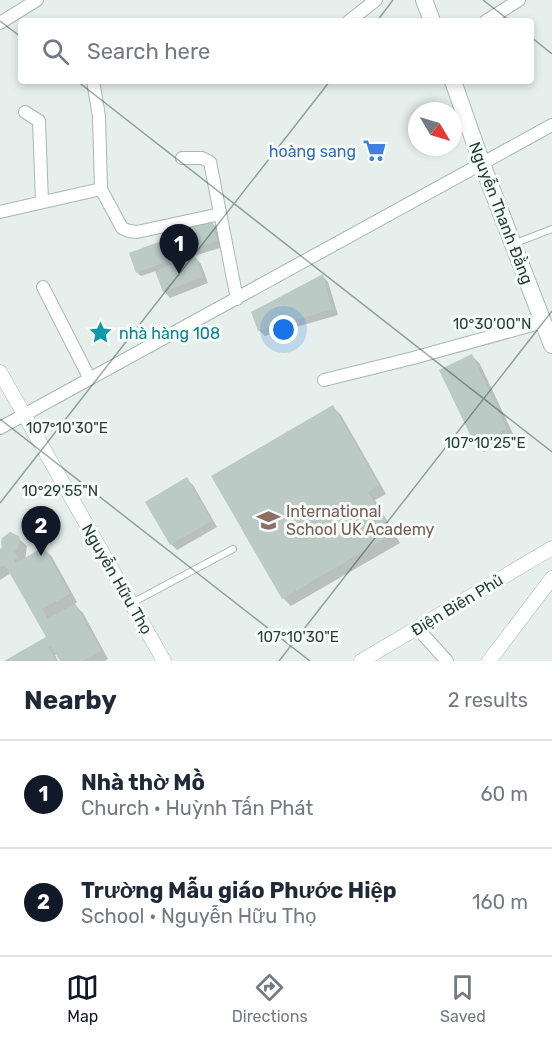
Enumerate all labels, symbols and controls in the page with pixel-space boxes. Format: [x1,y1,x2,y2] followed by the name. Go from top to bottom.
[18,18,534,84] search box
[39,35,72,68] icon: search
[87,38,210,65] text: Search here
[408,102,462,156] north arrow
[361,138,387,164] supermarket icon: hoàng sang
[465,139,538,287] street label: Nguyễn Thanh Đằng
[269,142,356,161] place label: hoàng sang
[160,224,198,274] pin: 1
[269,315,298,344] your location
[453,315,531,333] text: 10°30'00"N
[88,320,114,346] place icon: nhà hàng 108
[119,324,220,343] place label: nhà hàng 108
[26,419,108,437] text: 107°10'30"E
[444,434,526,452] text: 107°10'25"E
[22,482,98,500] text: 10°29'55"N
[286,502,435,539] place label: International School UK Academy
[22,506,60,556] pin: 2
[255,507,281,533] school or university icon: International School UK Academy
[78,520,158,638] street label: Nguyễn Hữu Thọ
[408,570,506,640] street label: Điện Biên Phủ
[257,628,339,646] text: 107°10'30"E
[24,685,117,716] text: Nearby
[448,688,528,712] text: 2 results
[81,769,205,796] text: Nhà thờ Mồ
[39,782,48,806] text: 1
[481,782,528,806] text: 60 m
[81,796,313,820] text: Church · Huỳnh Tấn Phát
[81,877,397,904] text: Trường Mẫu giáo Phước Hiệp
[37,890,50,914] text: 2
[472,890,528,914] text: 160 m
[81,904,316,928] text: School · Nguyễn Hữu Thọ
[66,971,99,1026] tab: Map
[232,971,308,1026] tab: Directions
[440,971,486,1026] tab: Saved

